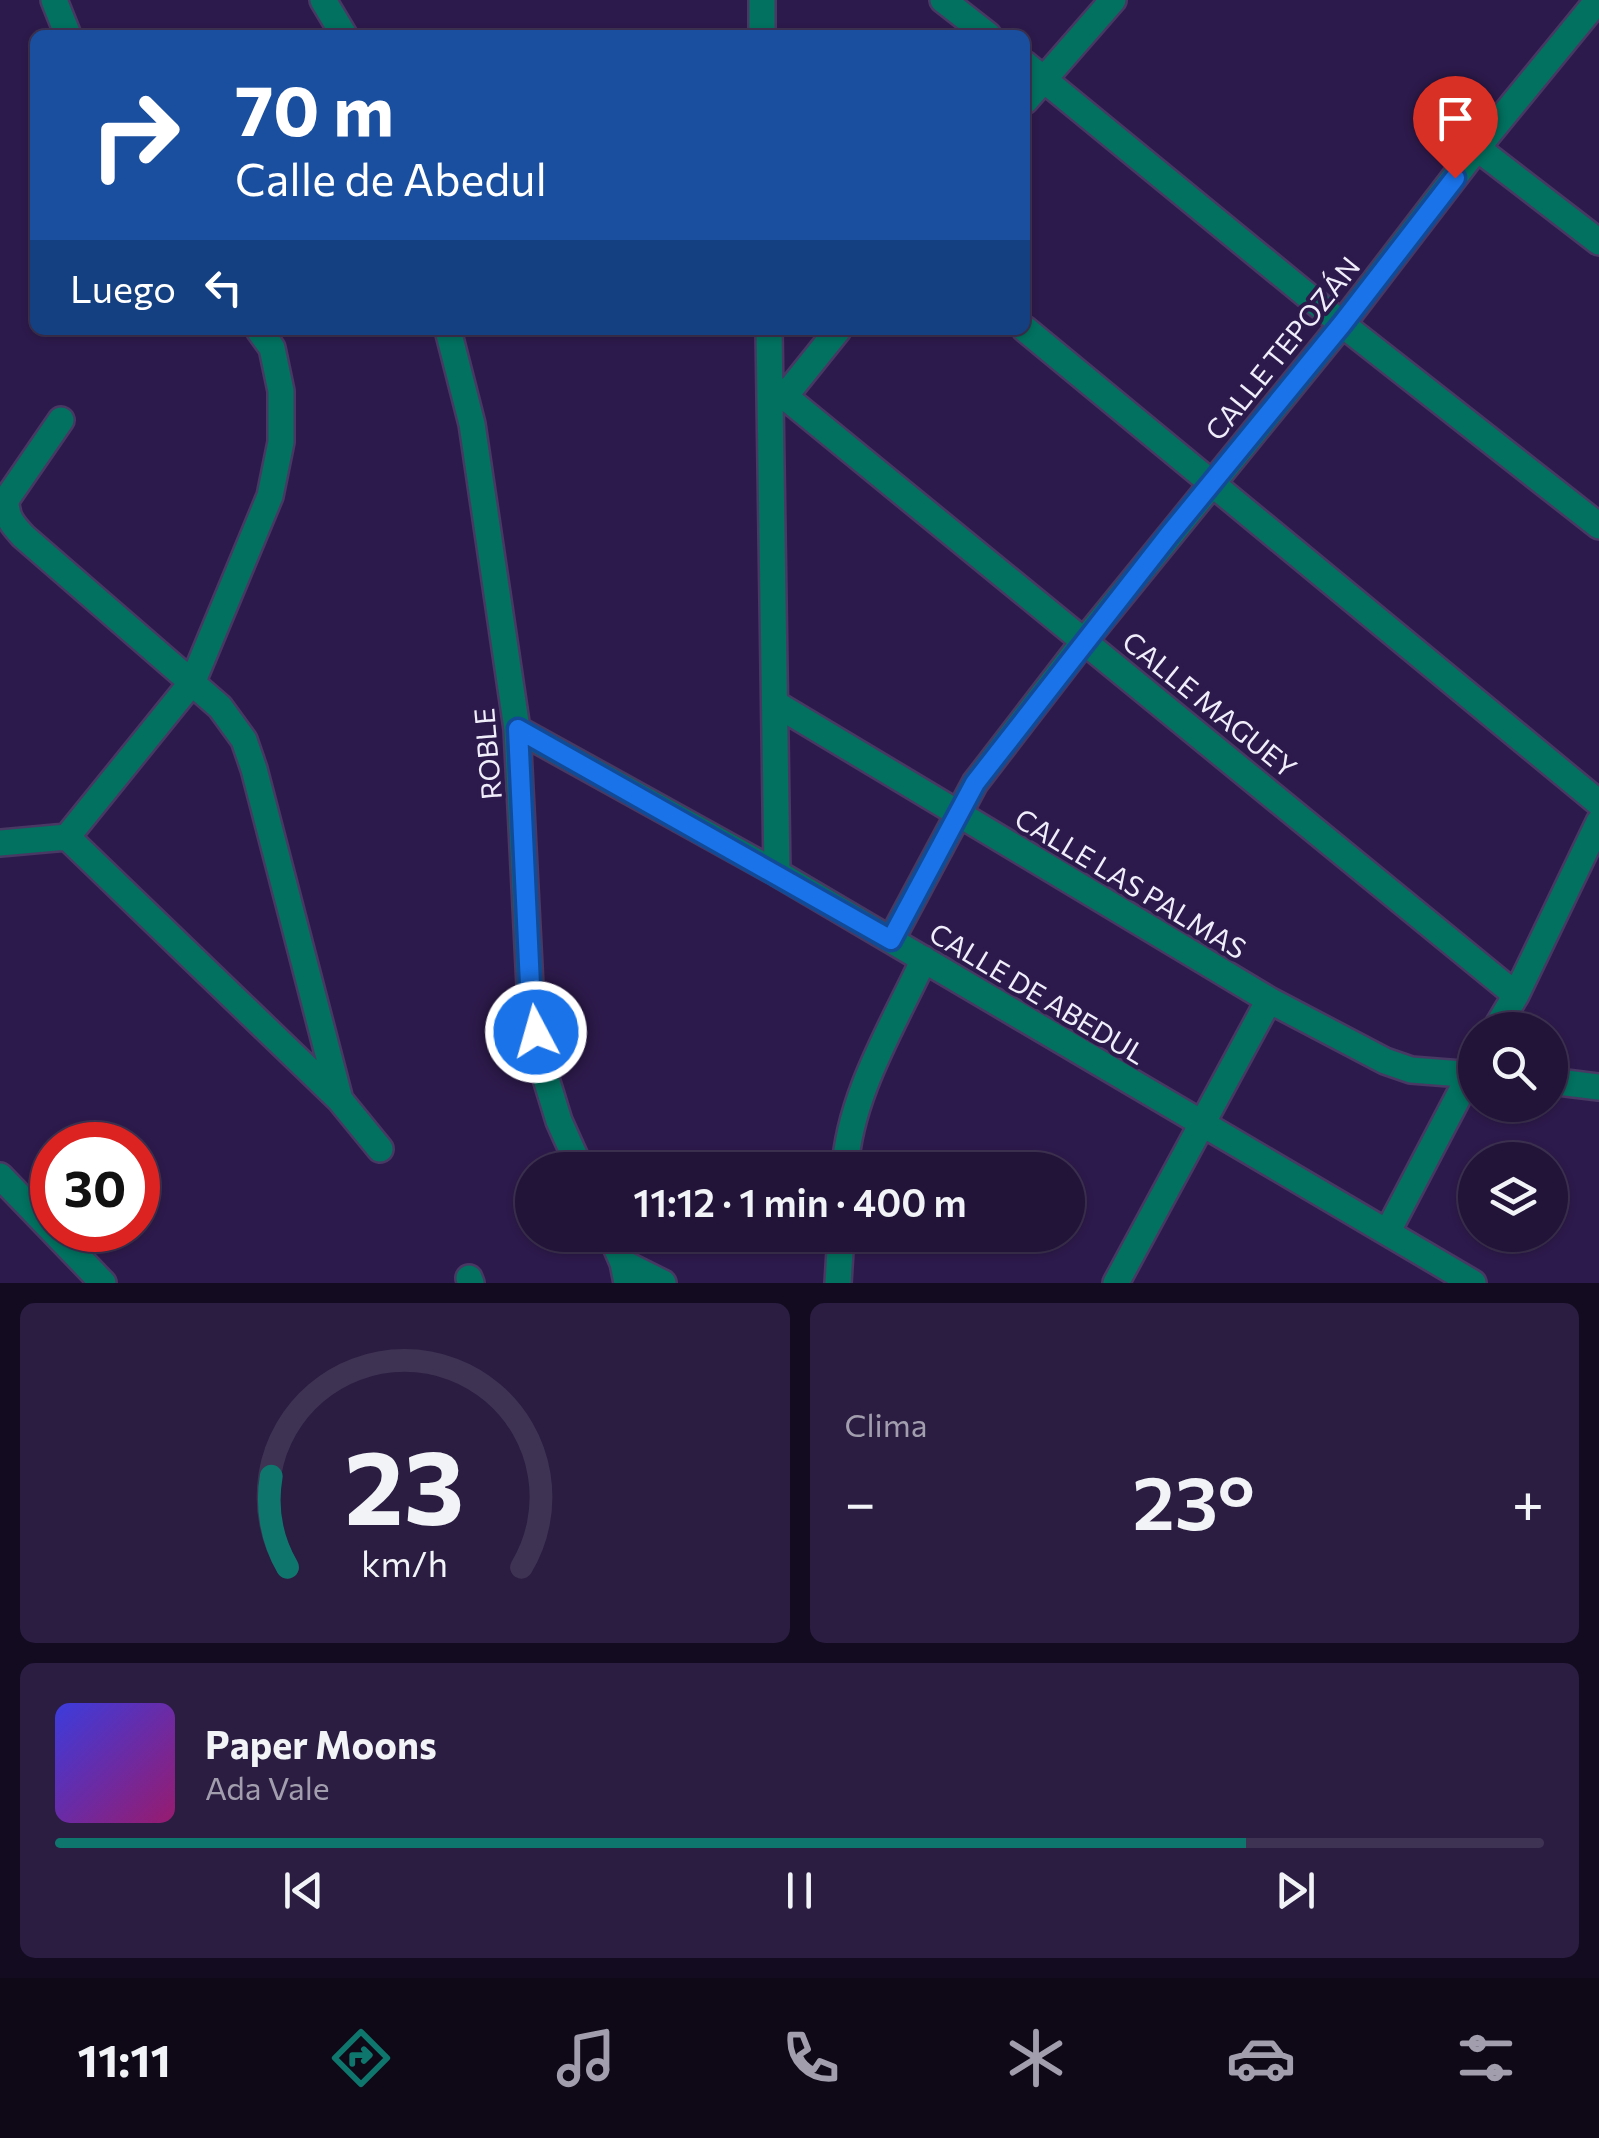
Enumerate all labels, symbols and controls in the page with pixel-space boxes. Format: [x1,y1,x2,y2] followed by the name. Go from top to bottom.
[235,65,394,150] text: 70 m
[70,70,200,200] icon: right
[1413,76,1498,179] pin
[1428,91,1483,146] icon: arrive
[235,150,547,205] text: Calle de Abedul
[1198,249,1366,447] street label: CALLE TEPOZÁN
[196,260,251,315] icon: left
[70,264,176,311] text: Luego
[1116,624,1304,784] street label: CALLE MAGUEY
[466,707,508,801] street label: ROBLE
[1009,801,1253,965] street label: CALLE LAS PALMAS
[924,915,1152,1071] street label: CALLE DE ABEDUL
[484,980,588,1084] position arrow
[1458,1012,1568,1252] map controls
[1458,1012,1568,1122] button: search
[30,1122,160,1252] speed limit sign: 30
[1458,1142,1568,1252] button: layers
[633,1178,967,1225] text: 11:12 · 1 min · 400 m
[845,1404,927,1444] text: Clima
[345,1419,465,1546] text: 23
[1133,1454,1255,1545] text: 23°
[845,1467,876,1534] text: −
[1512,1467,1544,1534] text: +
[361,1541,448,1584] text: km/h
[205,1720,437,1767] text: Paper Moons
[205,1767,330,1807] text: Ada Vale
[276,1863,331,1918] icon: previous
[772,1863,827,1918] icon: pause
[1268,1863,1323,1918] icon: next
[326,2023,396,2093] icon: directions
[551,2023,621,2093] icon: music
[776,2023,846,2093] icon: phone
[1001,2023,1071,2093] icon: climate
[1226,2023,1296,2093] icon: car
[1451,2023,1521,2093] icon: filters
[78,2031,171,2086] text: 11:11

